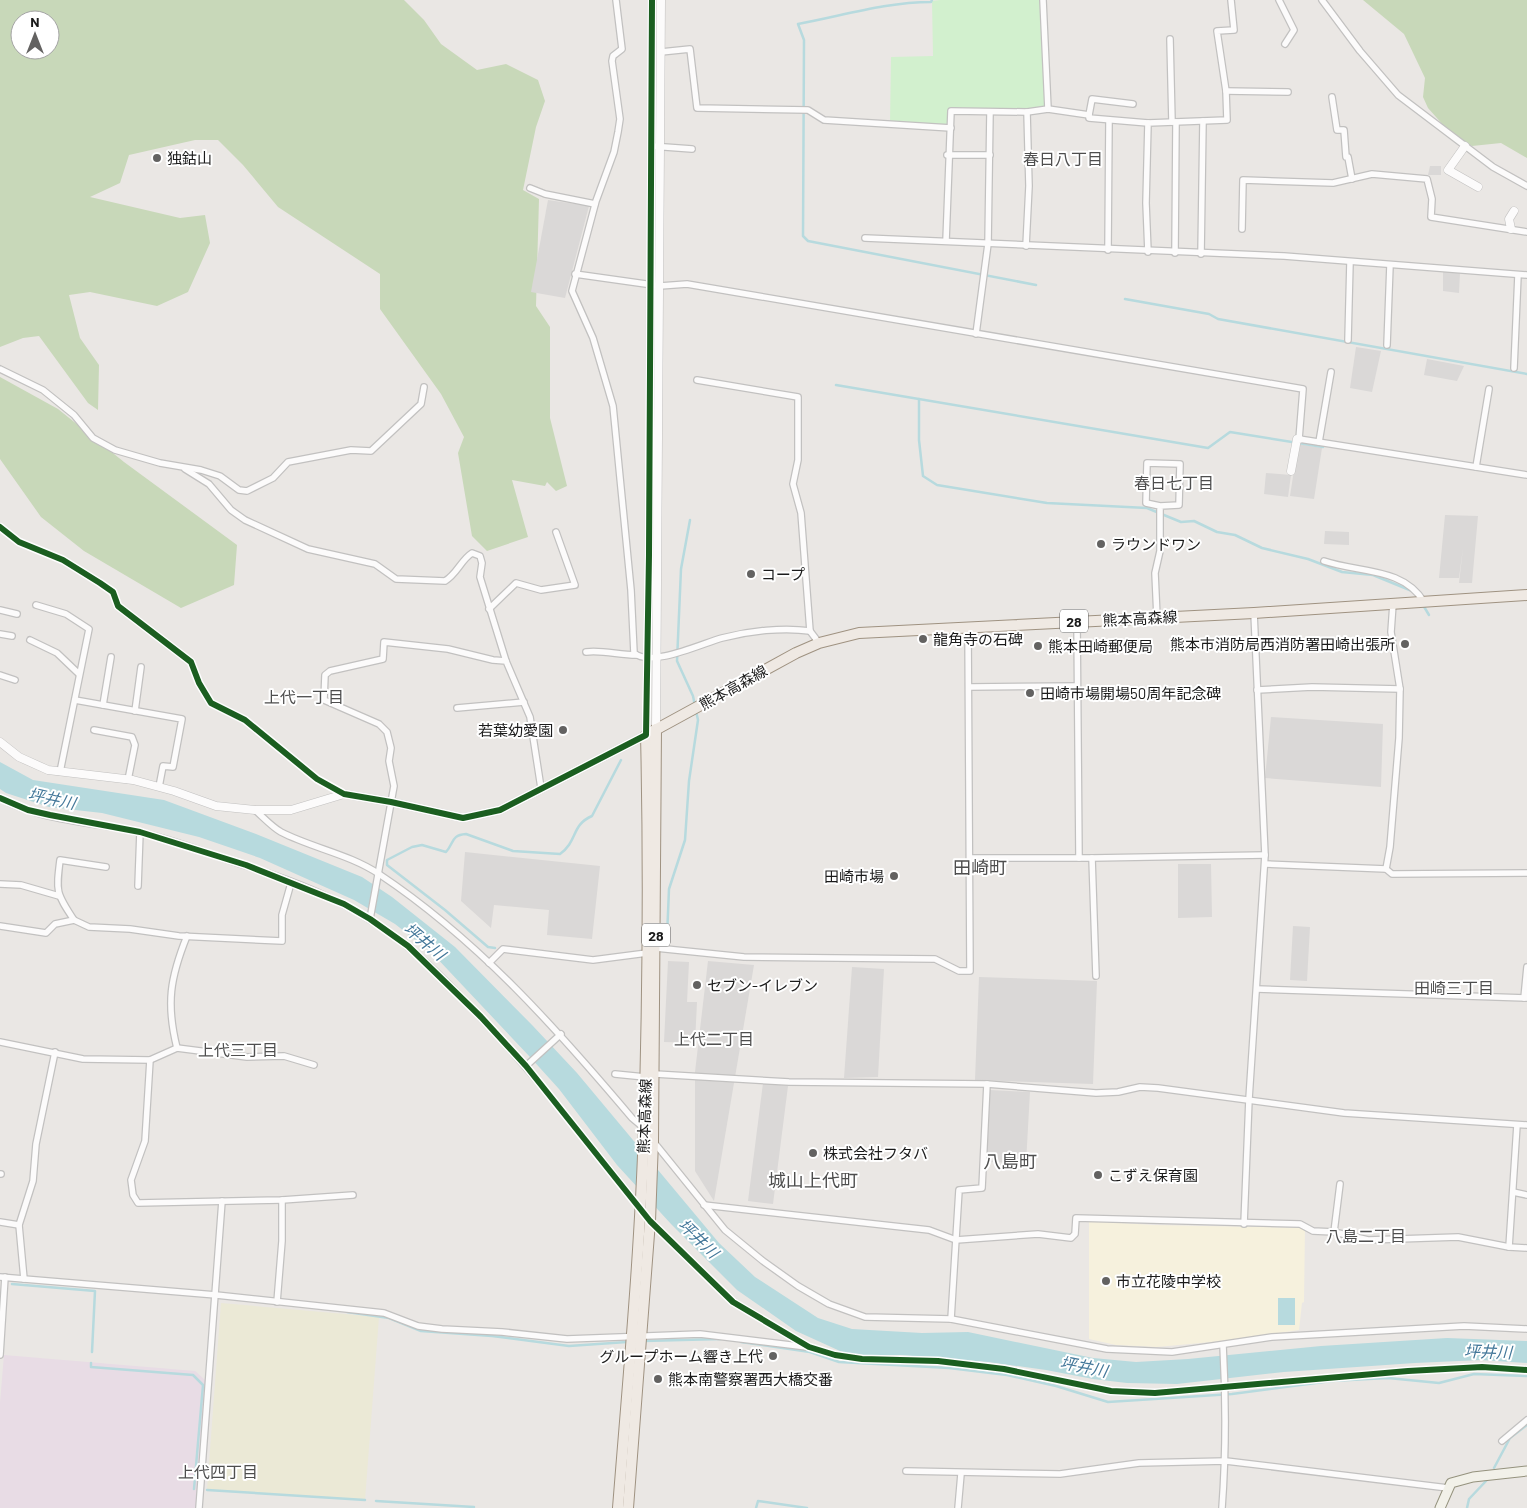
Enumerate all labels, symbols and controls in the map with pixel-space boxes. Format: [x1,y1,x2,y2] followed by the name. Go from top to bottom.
[10,10,60,60] north arrow
[30,13,40,30] text: N
[167,149,212,167] place label: 独鈷山
[1023,149,1103,168] district label: 春日八丁目
[151,152,163,164] marker: 独鈷山
[1134,473,1214,492] district label: 春日七丁目
[1111,535,1201,553] place label: ラウンドワン
[1095,538,1107,550] marker: ラウンドワン
[761,565,805,583] place label: コープ
[745,568,757,580] marker: コープ
[1102,607,1178,629] street label: 熊本高森線
[1060,610,1088,632] road number: 28
[933,630,1023,648] place label: 龍角寺の石碑
[917,633,929,645] marker: 龍角寺の石碑
[1170,635,1395,653] place label: 熊本市消防局西消防署田崎出張所
[1048,637,1153,655] place label: 熊本田崎郵便局
[1399,638,1411,650] marker: 熊本市消防局西消防署田崎出張所
[1032,640,1044,652] marker: 熊本田崎郵便局
[696,661,770,713] street label: 熊本高森線
[1040,684,1221,702] place label: 田崎市場開場50周年記念碑
[264,687,344,706] district label: 上代一丁目
[1024,687,1036,699] marker: 田崎市場開場50周年記念碑
[478,721,553,739] place label: 若葉幼愛園
[557,724,569,736] marker: 若葉幼愛園
[27,784,79,813] water label: 坪井川
[953,856,1007,878] district label: 田崎町
[824,867,884,885] place label: 田崎市場
[888,870,900,882] marker: 田崎市場
[401,918,451,965] water label: 坪井川
[642,924,670,946] road number: 28
[707,976,818,994] place label: セブン-イレブン
[1414,978,1494,997] district label: 田崎三丁目
[691,979,703,991] marker: セブン-イレブン
[674,1029,754,1048] district label: 上代二丁目
[198,1040,278,1059] district label: 上代三丁目
[634,1078,654,1154] street label: 熊本高森線
[823,1144,928,1162] place label: 株式会社フタバ
[807,1147,819,1159] marker: 株式会社フタバ
[983,1150,1037,1172] district label: 八島町
[1108,1166,1198,1184] place label: こずえ保育園
[768,1169,858,1191] district label: 城山上代町
[1092,1169,1104,1181] marker: こずえ保育園
[675,1214,724,1263] water label: 坪井川
[1326,1226,1406,1245] district label: 八島二丁目
[1116,1272,1221,1290] place label: 市立花陵中学校
[1100,1275,1112,1287] marker: 市立花陵中学校
[1464,1341,1514,1361] water label: 坪井川
[599,1347,763,1365] place label: グループホーム響き上代
[767,1350,779,1362] marker: グループホーム響き上代
[1059,1352,1111,1380] water label: 坪井川
[668,1370,833,1388] place label: 熊本南警察署西大橋交番
[652,1373,664,1385] marker: 熊本南警察署西大橋交番
[178,1462,258,1481] district label: 上代四丁目

